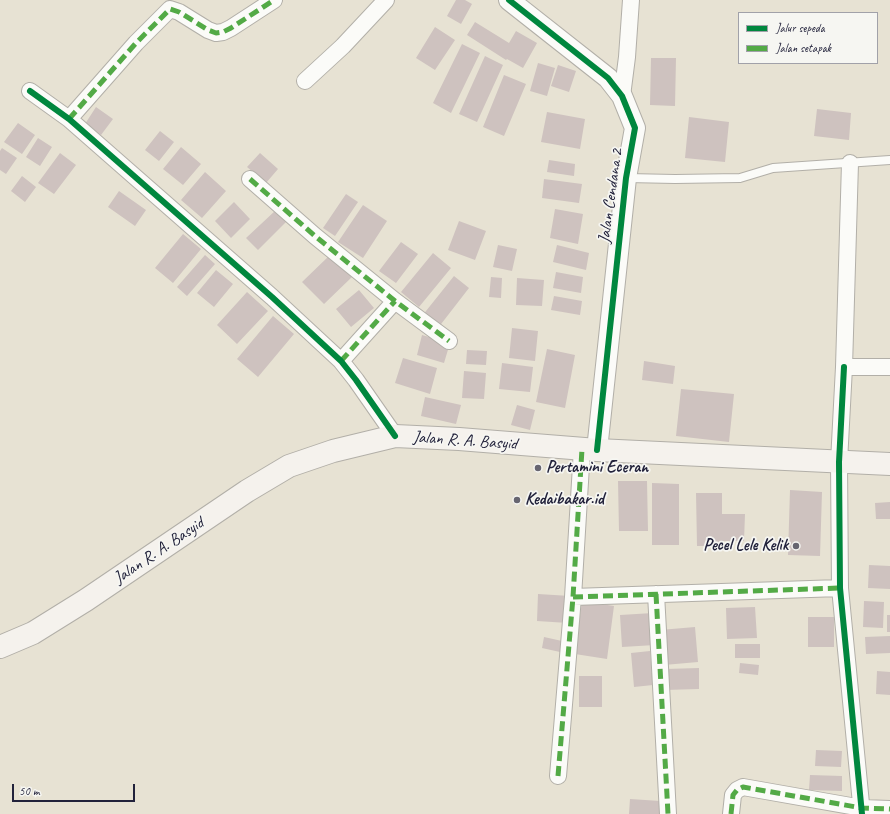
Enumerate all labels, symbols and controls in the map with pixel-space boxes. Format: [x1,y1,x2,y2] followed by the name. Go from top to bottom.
[738,12,878,64] legend
[776,20,824,36] text: Jalur sepeda
[776,40,831,56] text: Jalan setapak
[594,148,628,244] street label: Jalan Cendana 2
[412,427,518,455] street label: Jalan R. A. Basyid
[546,458,648,478] place label: Pertamini Eceran
[533,463,543,473] marker: Pertamini Eceran
[525,490,604,510] place label: Kedaibakar.id
[512,495,522,505] marker: Kedaibakar.id
[110,513,208,589] street label: Jalan R. A. Basyid
[703,536,788,556] place label: Pecel Lele Kelik
[791,541,801,551] marker: Pecel Lele Kelik
[14,776,137,802] scale bar
[19,783,39,799] text: 50 m

